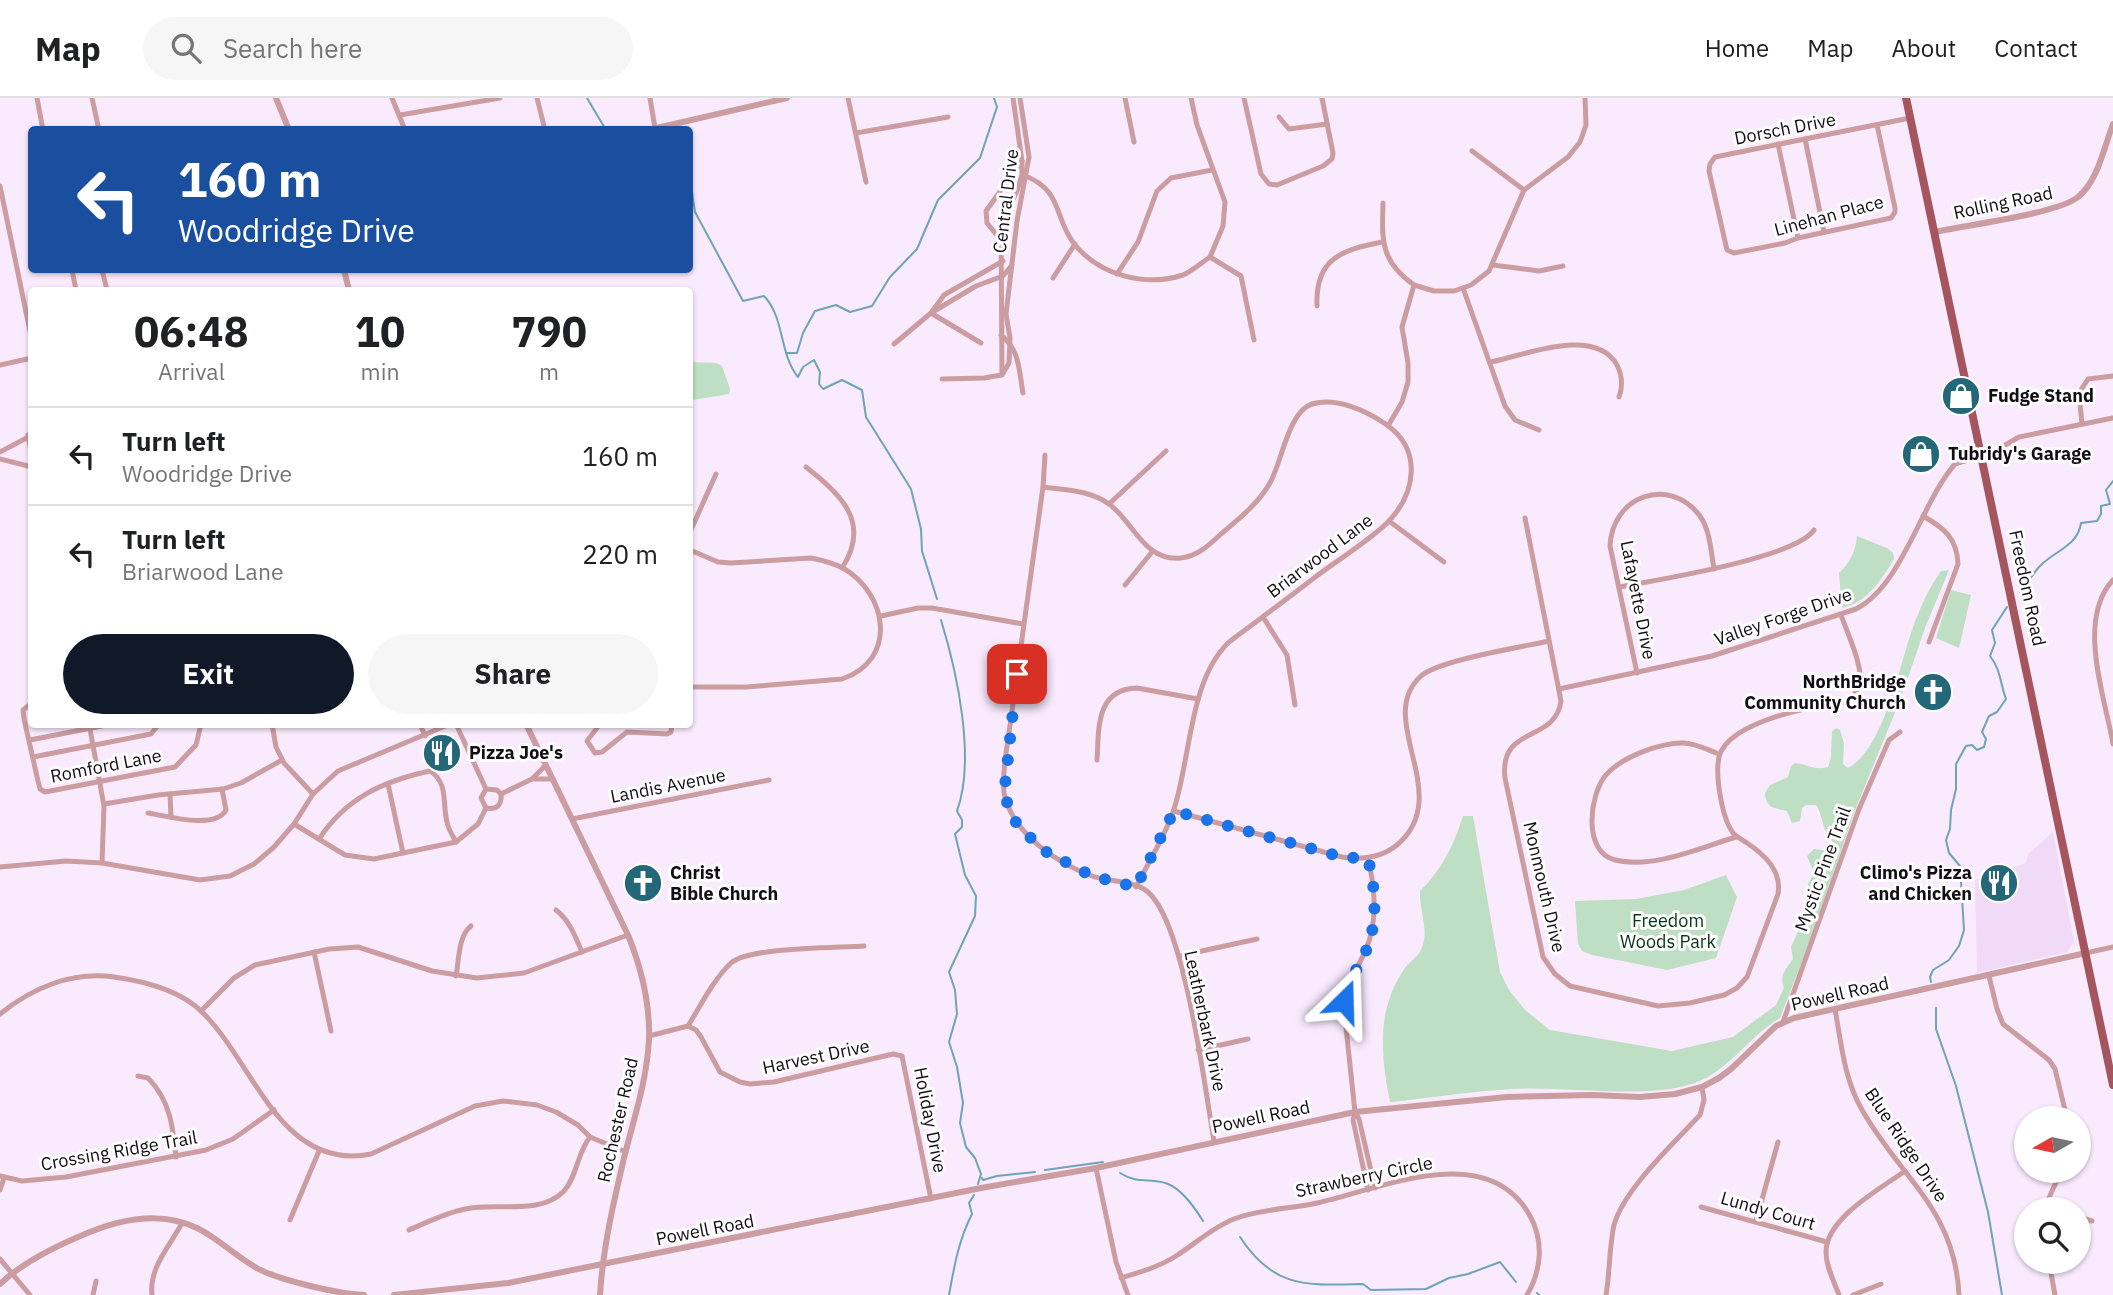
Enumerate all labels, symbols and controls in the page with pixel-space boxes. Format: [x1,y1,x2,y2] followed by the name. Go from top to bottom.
[143,17,633,80] search box
[35,27,101,70] text: Map
[167,29,205,67] icon: search
[223,31,362,65] text: Search here
[1705,32,1769,64] text: Home
[1807,32,1853,64] text: Map
[1891,32,1956,64] text: About
[1994,32,2078,64] text: Contact
[1732,107,1838,150] street label: Dorsch Drive
[178,147,322,210] text: 160 m
[988,147,1023,254] street label: Central Drive
[63,154,154,245] icon: left
[1951,181,2055,224] street label: Rolling Road
[1772,190,1886,241] street label: Linehan Place
[178,209,415,251] text: Woodridge Drive
[134,304,249,359] text: 06:48
[355,304,405,359] text: 10
[511,304,587,359] text: 790
[158,356,225,386] text: Arrival
[361,356,399,386] text: min
[539,356,559,386] text: m
[1940,375,1982,417] shop icon: Fudge Stand
[1988,384,2094,407] place label: Fudge Stand
[122,424,225,458] text: Turn left
[1900,433,1942,475] shop icon: Tubridy's Garage
[63,437,101,475] icon: left
[582,439,658,473] text: 160 m
[1948,442,2091,465] place label: Tubridy's Garage
[122,458,292,488] text: Woodridge Drive
[1262,508,1377,603] street label: Briarwood Lane
[122,522,225,556] text: Turn left
[2004,528,2051,648] street label: Freedom Road
[63,535,101,573] icon: left
[582,537,658,571] text: 220 m
[1616,538,1661,662] street label: Lafayette Drive
[122,556,284,586] text: Briarwood Lane
[1711,582,1855,651] street label: Valley Forge Drive
[63,634,354,714] button: Exit
[368,634,658,714] button: Share
[987,644,1047,704] pin
[998,655,1036,693] icon: arrive
[1744,670,1906,714] place label: NorthBridge Community Church
[1912,671,1954,713] church icon: NorthBridge Community Church
[421,732,463,774] restaurant icon: Pizza Joe's
[469,741,563,764] place label: Pizza Joe's
[48,743,164,788] street label: Romford Lane
[608,763,728,808] street label: Landis Avenue
[1789,803,1856,934] street label: Mystic Pine Trail
[1518,819,1571,955] street label: Monmouth Drive
[670,861,778,905] place label: Christ Bible Church
[1860,861,1972,905] place label: Climo's Pizza and Chicken
[622,862,664,904] church icon: Christ Bible Church
[1978,862,2020,904] restaurant icon: Climo's Pizza and Chicken
[1620,909,1716,953] park label: Freedom Woods Park
[1179,948,1232,1094] street label: Leatherbark Drive
[1307,964,1381,1038] position arrow
[1789,971,1891,1016] street label: Powell Road
[760,1034,872,1079] street label: Harvest Drive
[592,1055,643,1185] street label: Rochester Road
[909,1065,952,1175] street label: Holiday Drive
[1860,1083,1953,1206] street label: Blue Ridge Drive
[1210,1095,1312,1138] street label: Powell Road
[2014,1106,2091,1183] north arrow
[2014,1106,2091,1274] map controls
[39,1125,199,1176] street label: Crossing Ridge Trail
[1293,1151,1435,1202] street label: Strawberry Circle
[1718,1186,1818,1235] street label: Lundy Court
[2014,1197,2091,1274] button: search
[654,1209,756,1250] street label: Powell Road

